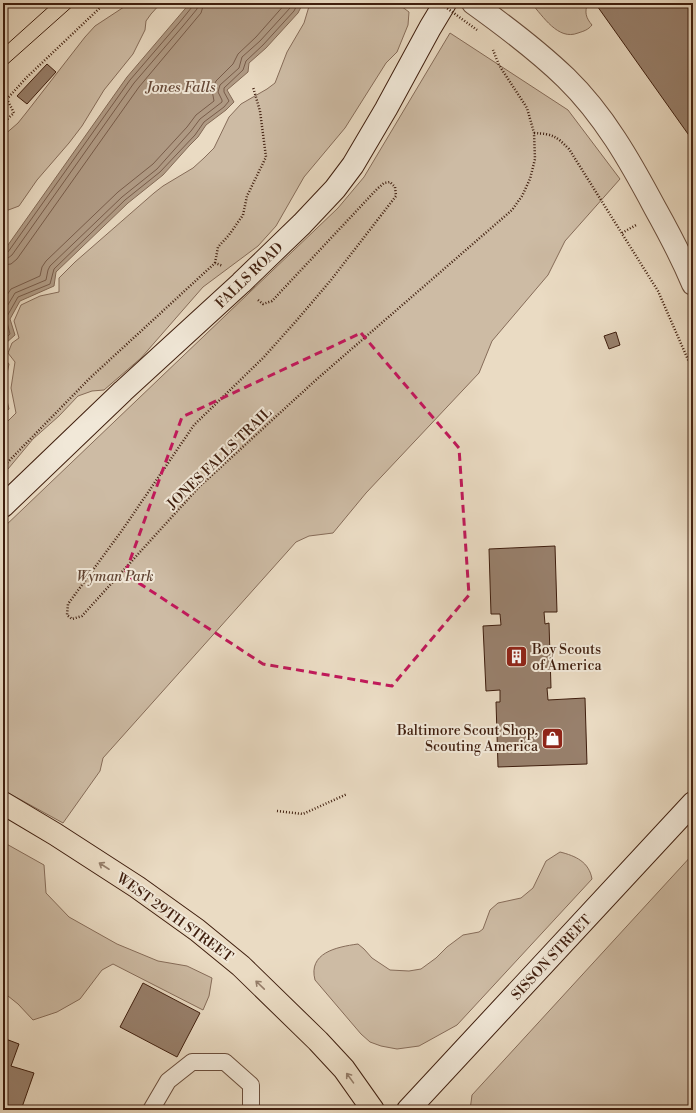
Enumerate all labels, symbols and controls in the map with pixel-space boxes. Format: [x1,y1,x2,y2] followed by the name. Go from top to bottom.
[144,78,216,97] water label: Jones Falls
[212,239,287,313] street label: FALLS ROAD
[163,404,276,514] street label: JONES FALLS TRAIL
[76,568,154,586] park label: Wyman Park
[531,641,603,675] place label: Boy Scouts of America
[504,644,530,670] building icon: Boy Scouts of America
[396,722,539,756] place label: Baltimore Scout Shop, Scouting America
[540,725,566,751] shop icon: Baltimore Scout Shop, Scouting America
[98,861,110,869] one-way arrow
[112,869,236,966] street label: WEST 29TH STREET
[508,911,596,1004] street label: SISSON STREET
[255,980,265,990] one-way arrow
[346,1073,354,1084] one-way arrow

